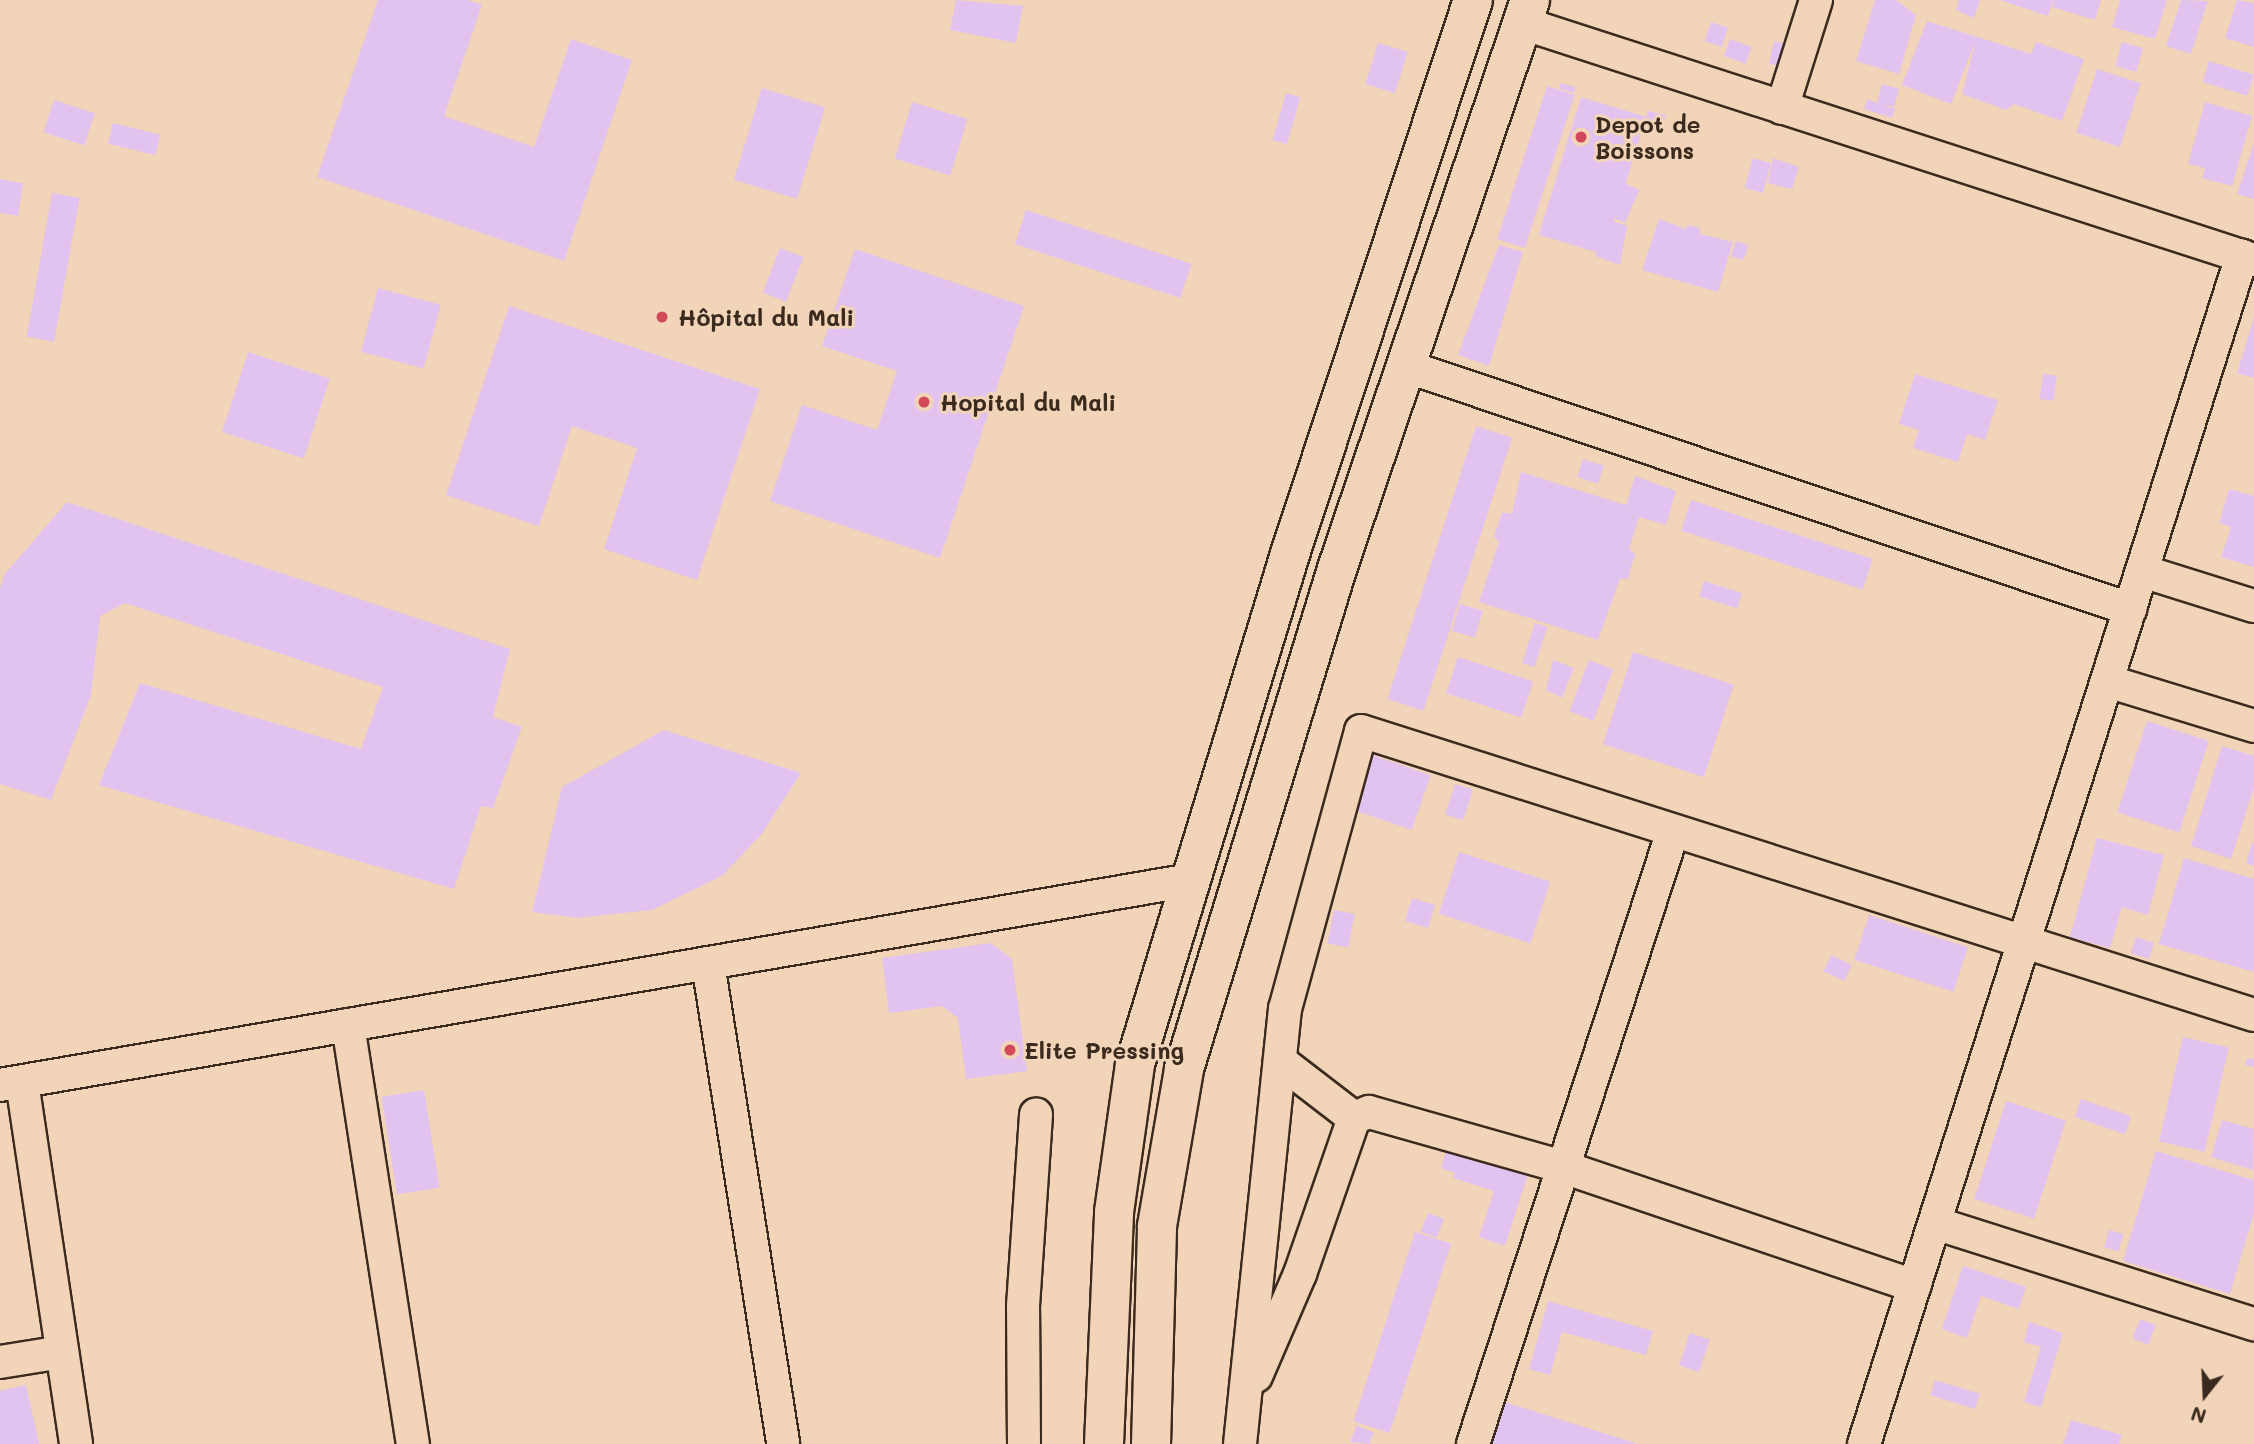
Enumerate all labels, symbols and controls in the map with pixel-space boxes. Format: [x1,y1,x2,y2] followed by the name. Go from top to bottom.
[1595,110,1700,164] place label: Depot de Boissons
[1573,129,1589,145] marker: Depot de Boissons
[678,303,854,331] place label: Hôpital du Mali
[652,307,672,327] marker: Hôpital du Mali
[940,388,1116,416] place label: Hopital du Mali
[914,392,934,412] marker: Hopital du Mali
[1024,1036,1184,1064] place label: Elite Pressing
[1002,1042,1018,1058] marker: Elite Pressing
[2170,1360,2240,1430] north arrow
[2188,1401,2209,1430] text: N

